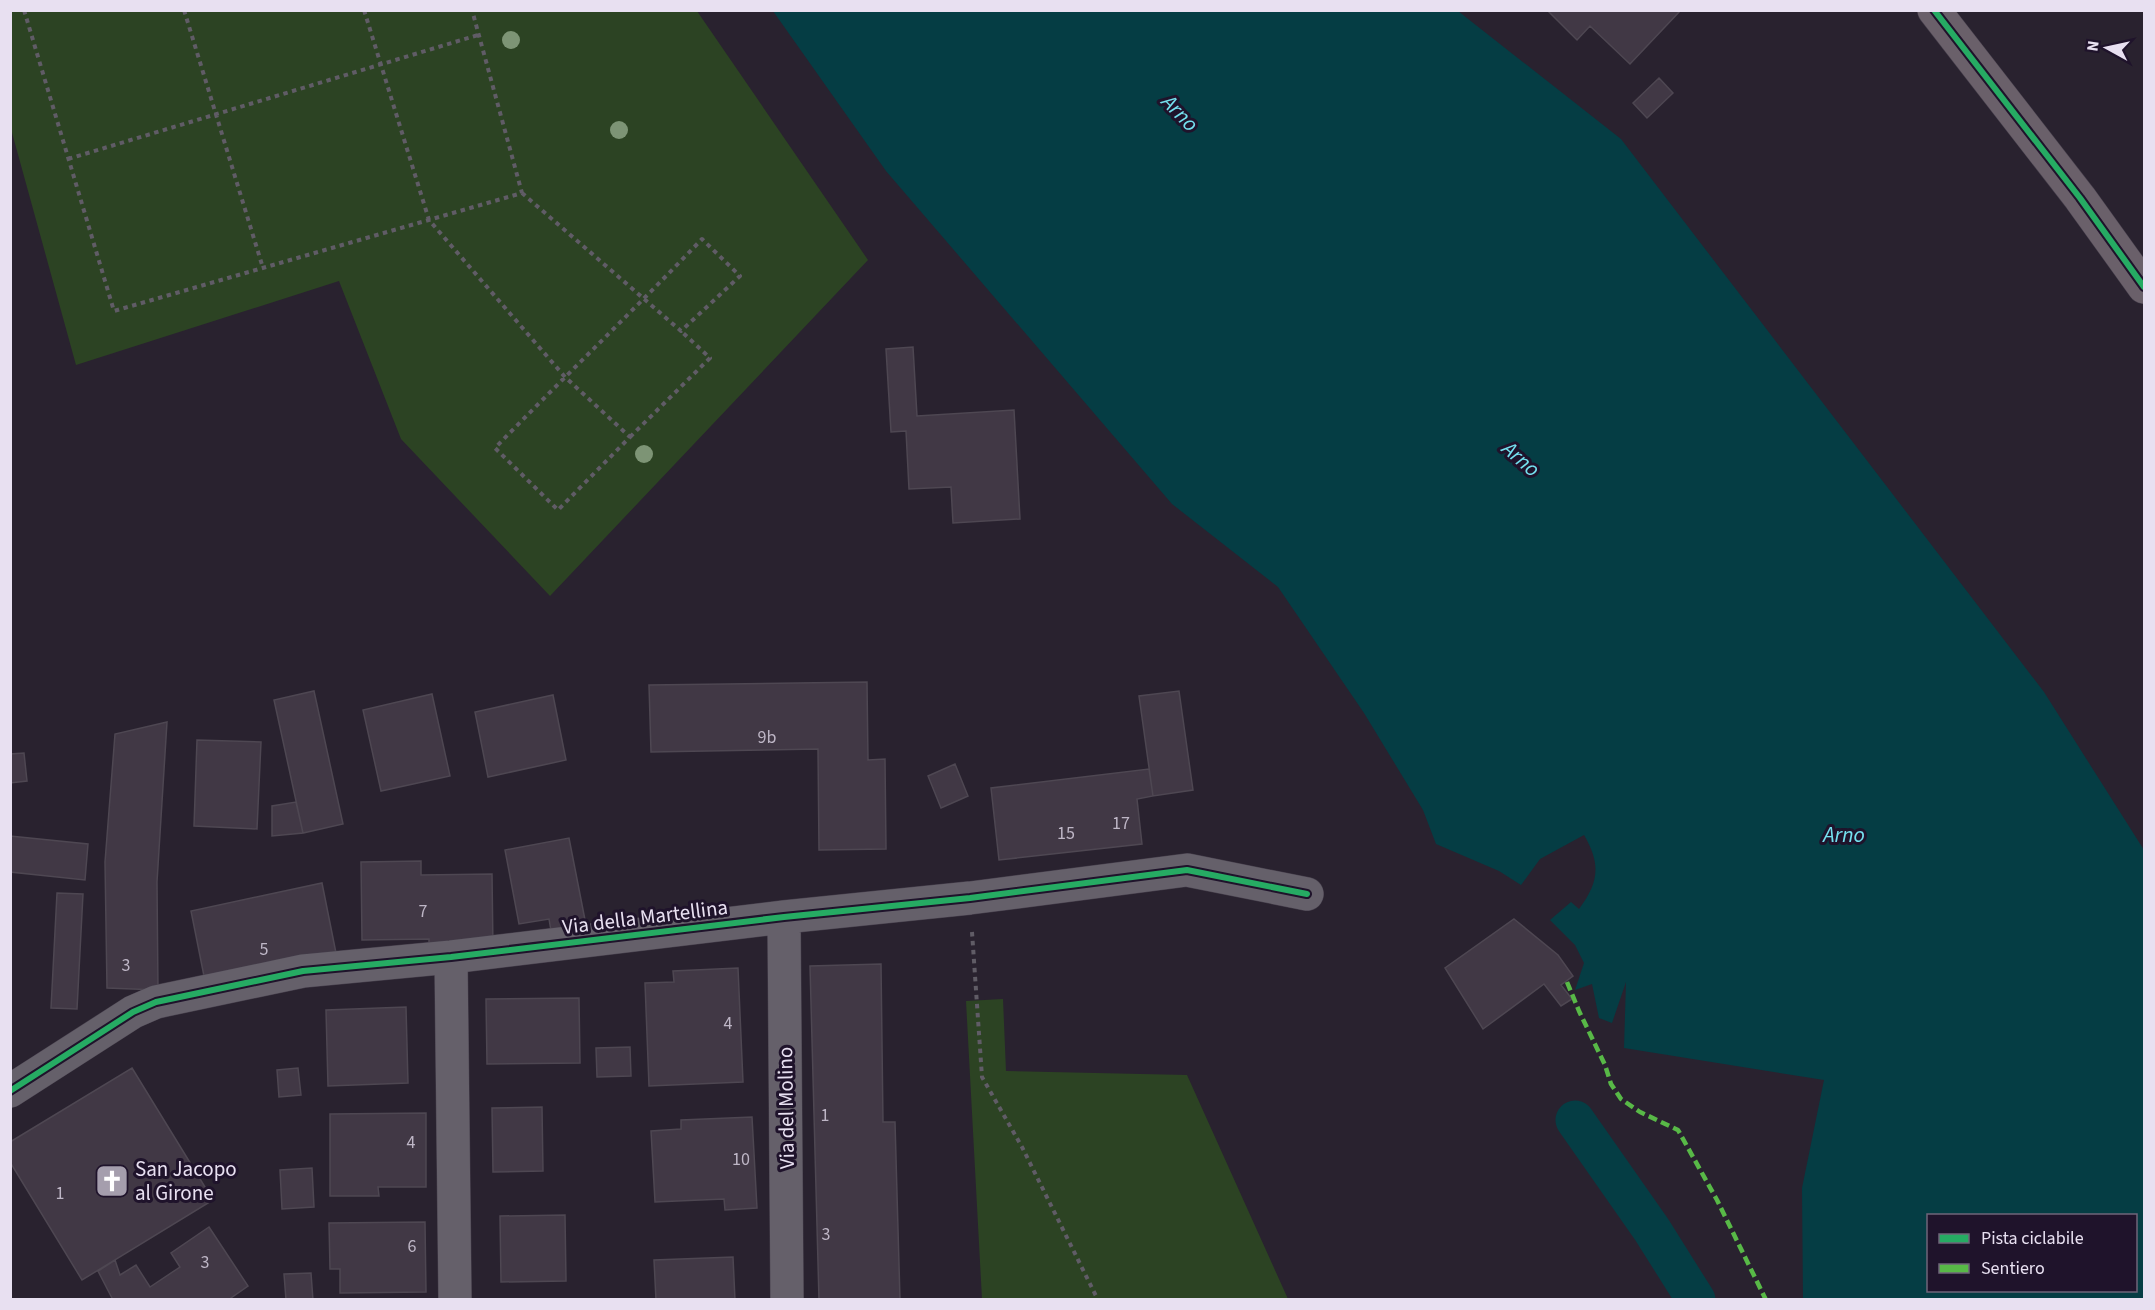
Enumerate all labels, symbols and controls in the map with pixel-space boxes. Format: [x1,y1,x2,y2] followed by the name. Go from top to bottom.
[2077,18,2137,78] north arrow
[2082,39,2105,53] text: N
[1153,85,1206,139] water label: Arno
[1493,432,1547,485] water label: Arno
[758,725,776,750] house number: 9b
[1112,811,1130,836] house number: 17
[1821,819,1865,851] water label: Arno
[1057,821,1075,846] house number: 15
[560,892,730,942] street label: Via della Martellina
[419,899,428,924] house number: 7
[260,937,269,962] house number: 5
[122,953,131,978] house number: 3
[724,1011,733,1036] house number: 4
[770,1047,802,1169] street label: Via del Molino
[821,1103,829,1128] house number: 1
[407,1130,416,1155] house number: 4
[732,1147,750,1172] house number: 10
[135,1154,237,1208] place label: San Jacopo al Girone
[94,1163,130,1199] church icon: San Jacopo al Girone
[56,1181,64,1206] house number: 1
[1927,1214,2137,1292] legend
[822,1222,831,1247] house number: 3
[1981,1226,2084,1251] text: Pista ciclabile
[408,1234,417,1259] house number: 6
[201,1250,210,1275] house number: 3
[1981,1256,2045,1281] text: Sentiero

